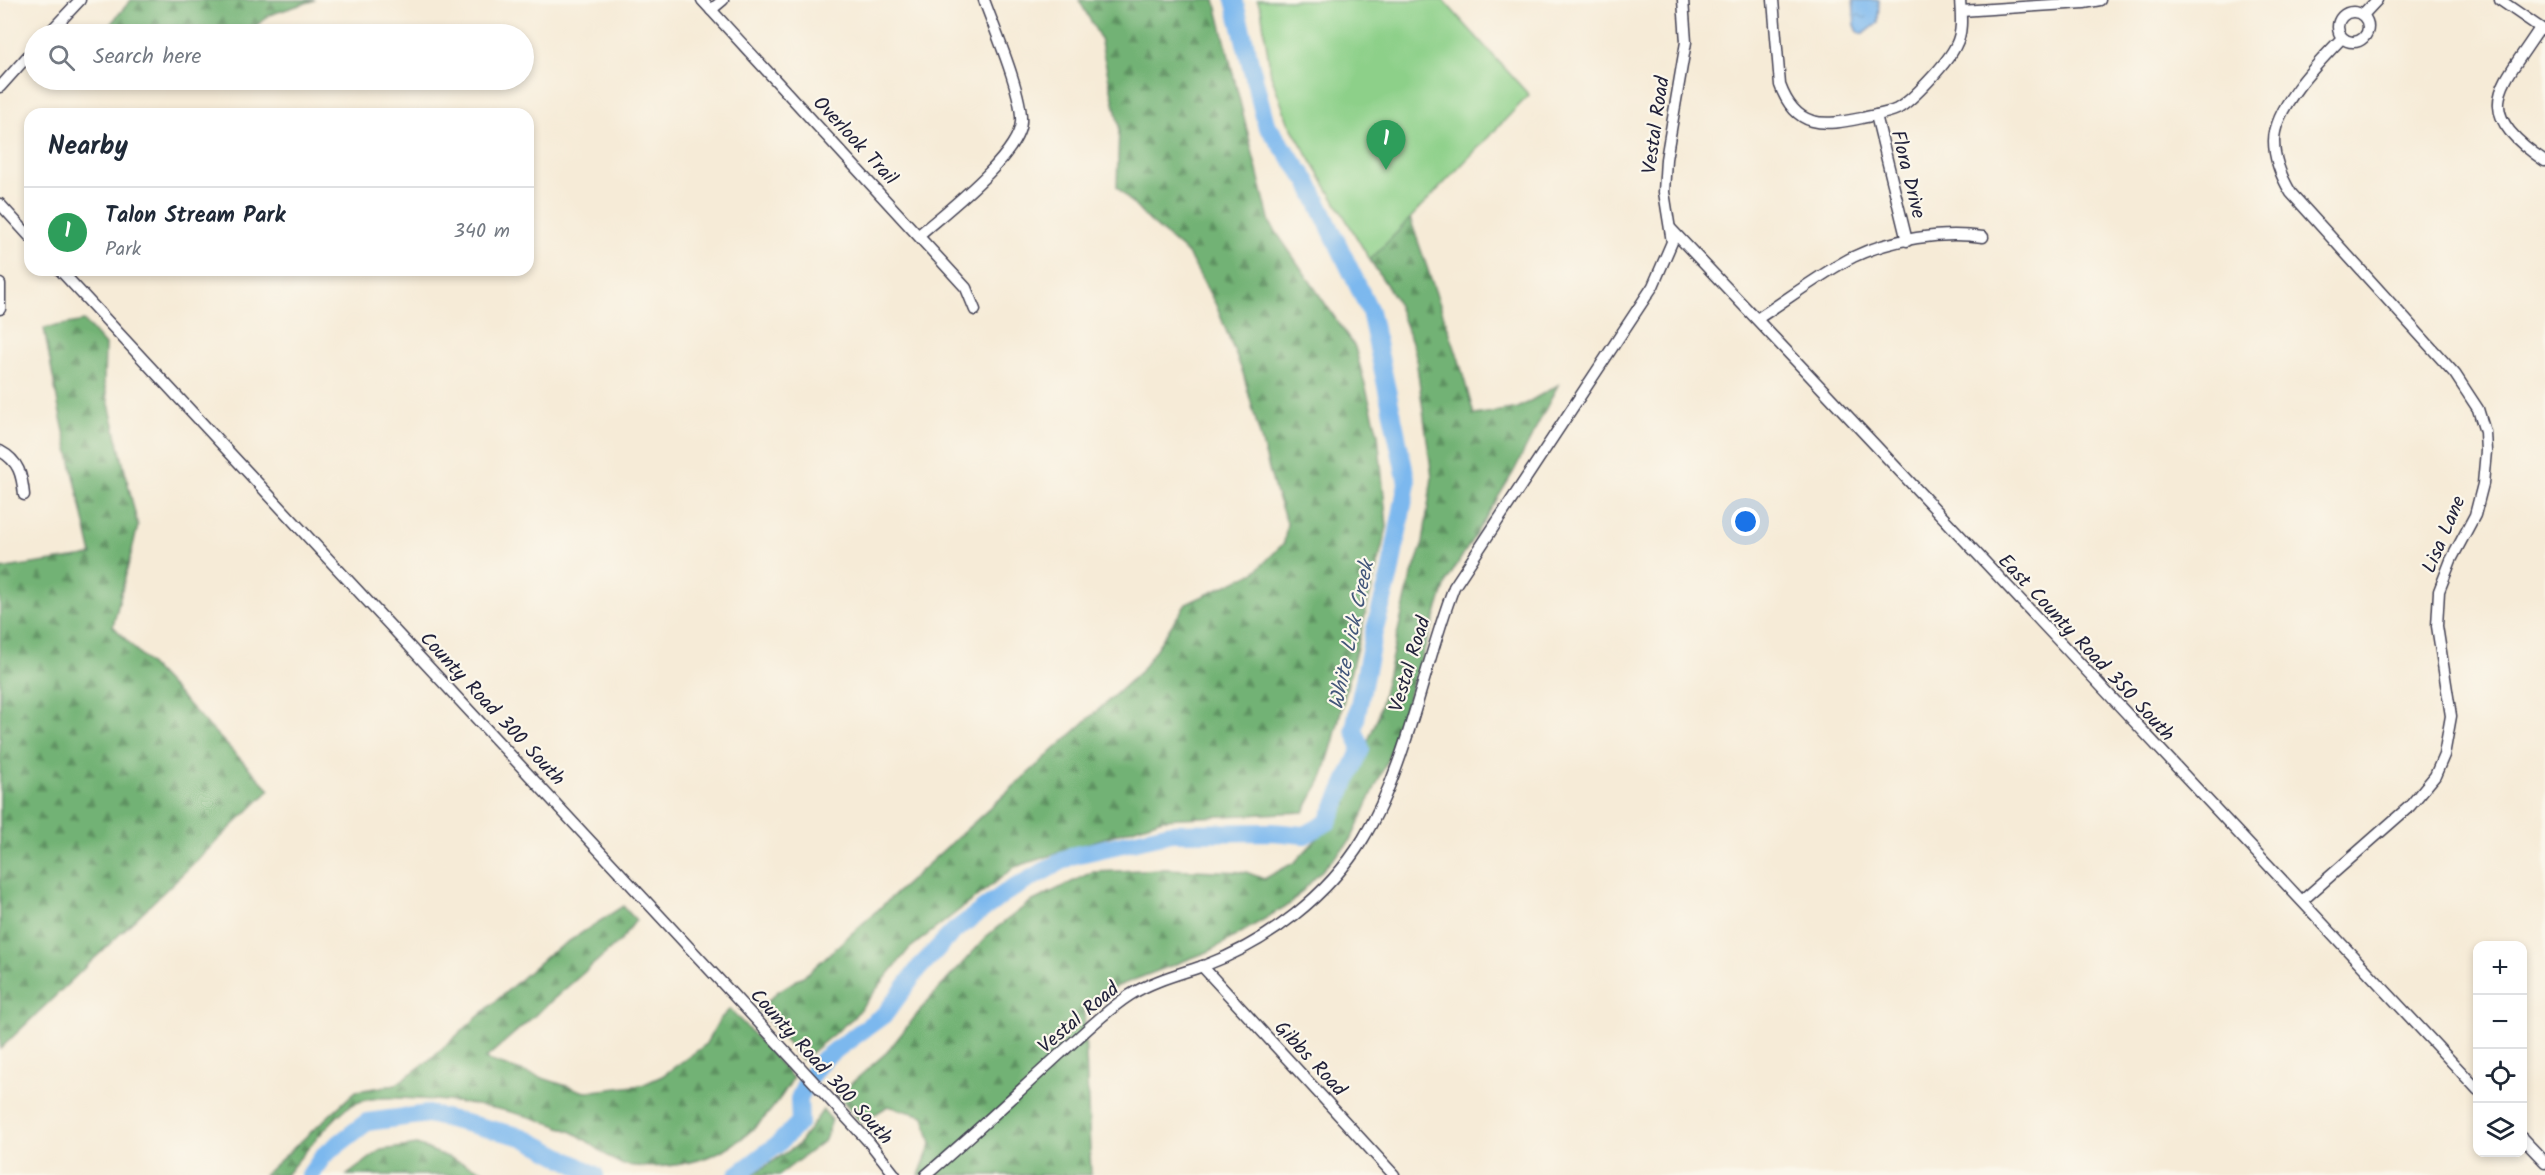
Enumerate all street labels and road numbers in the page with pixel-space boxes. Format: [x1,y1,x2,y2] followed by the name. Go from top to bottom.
[1634,73,1680,176] street label: Vestal Road
[804,89,905,194] street label: Overlook Trail
[1881,127,1933,222] street label: Flora Drive
[2414,491,2476,579] street label: Lisa Lane
[1989,547,2182,750] street label: East County Road 350 South
[1381,612,1441,716] street label: Vestal Road
[411,625,572,794] street label: County Road 300 South
[1031,974,1128,1062] street label: Vestal Road
[741,982,900,1153] street label: County Road 300 South
[1266,1014,1354,1106] street label: Gibbs Road

